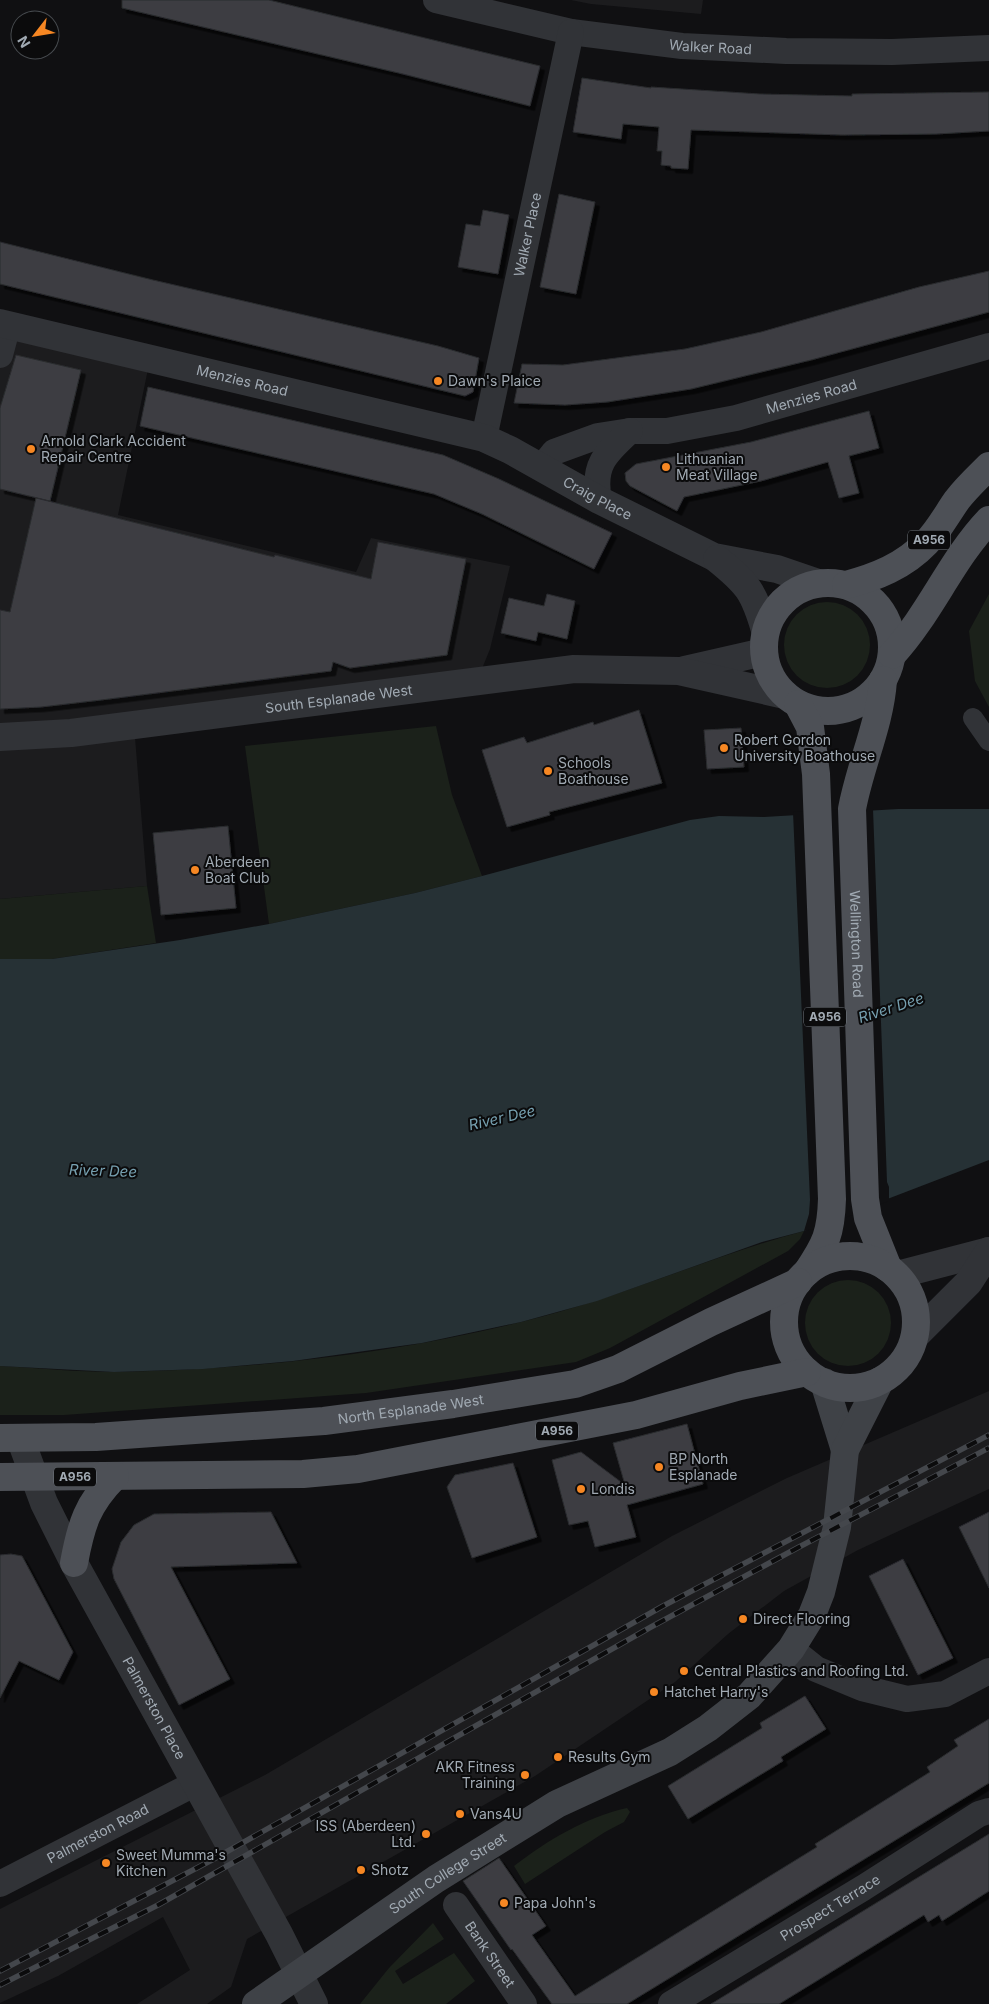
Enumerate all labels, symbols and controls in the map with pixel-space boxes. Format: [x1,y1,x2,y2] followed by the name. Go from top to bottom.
[10,10,60,60] north arrow
[13,33,33,51] text: N
[668,35,752,57] street label: Walker Road
[510,191,544,278] street label: Walker Place
[195,361,290,399] street label: Menzies Road
[448,372,541,389] place label: Dawn's Plaice
[432,375,444,387] marker: Dawn's Plaice
[764,375,859,417] street label: Menzies Road
[41,432,186,465] place label: Arnold Clark Accident Repair Centre
[25,443,37,455] marker: Arnold Clark Accident Repair Centre
[676,450,758,483] place label: Lithuanian Meat Village
[660,461,672,473] marker: Lithuanian Meat Village
[560,473,635,523] street label: Craig Place
[908,530,950,550] road number: A956
[264,681,414,716] street label: South Esplanade West
[734,731,875,764] place label: Robert Gordon University Boathouse
[718,742,730,754] marker: Robert Gordon University Boathouse
[558,754,629,787] place label: Schools Boathouse
[542,765,554,777] marker: Schools Boathouse
[205,853,270,886] place label: Aberdeen Boat Club
[189,864,201,876] marker: Aberdeen Boat Club
[847,890,867,998] street label: Wellington Road
[856,988,926,1027] water label: River Dee
[804,1008,846,1026] road number: A956
[467,1101,537,1134] water label: River Dee
[69,1160,137,1181] water label: River Dee
[337,1390,485,1427] street label: North Esplanade West
[536,1422,578,1440] road number: A956
[669,1450,738,1483] place label: BP North Esplanade
[653,1461,665,1473] marker: BP North Esplanade
[54,1468,96,1486] road number: A956
[591,1480,635,1497] place label: Londis
[575,1483,587,1495] marker: Londis
[753,1610,850,1627] place label: Direct Flooring
[737,1613,749,1625] marker: Direct Flooring
[119,1653,190,1762] street label: Palmerston Place
[694,1662,909,1679] place label: Central Plastics and Roofing Ltd.
[678,1665,690,1677] marker: Central Plastics and Roofing Ltd.
[664,1683,768,1700] place label: Hatchet Harry's
[648,1686,660,1698] marker: Hatchet Harry's
[568,1748,651,1765] place label: Results Gym
[552,1751,564,1763] marker: Results Gym
[436,1758,515,1791] place label: AKR Fitness Training
[519,1769,531,1781] marker: AKR Fitness Training
[44,1800,151,1866] street label: Palmerston Road
[470,1805,522,1822] place label: Vans4U
[454,1808,466,1820] marker: Vans4U
[316,1817,416,1850] place label: ISS (Aberdeen) Ltd.
[385,1828,509,1917] street label: South College Street
[420,1828,432,1840] marker: ISS (Aberdeen) Ltd.
[116,1846,226,1879] place label: Sweet Mumma's Kitchen
[100,1857,112,1869] marker: Sweet Mumma's Kitchen
[371,1861,409,1878] place label: Shotz
[355,1864,367,1876] marker: Shotz
[777,1870,883,1944] street label: Prospect Terrace
[514,1894,596,1911] place label: Papa John's
[498,1897,510,1909] marker: Papa John's
[462,1918,519,1991] street label: Bank Street

